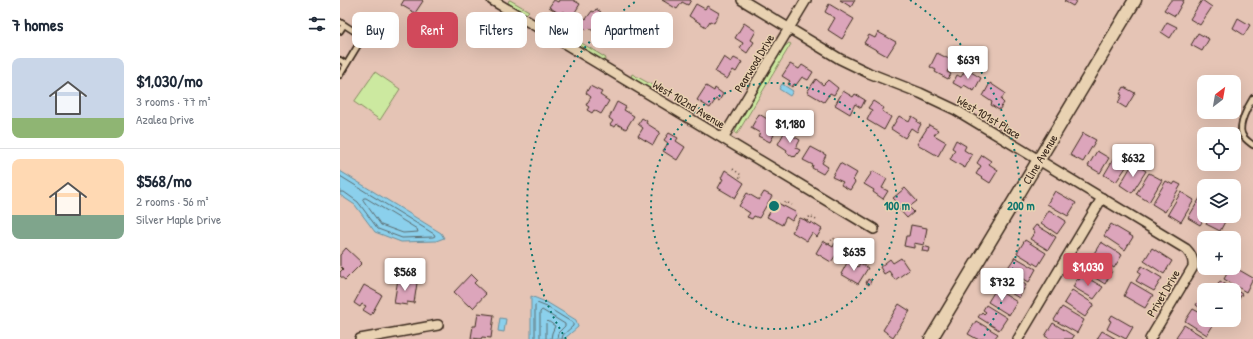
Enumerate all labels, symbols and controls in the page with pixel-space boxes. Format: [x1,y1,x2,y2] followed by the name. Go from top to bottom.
[352,12,399,48] chip: Buy
[407,12,458,48] chip: Rent
[466,12,527,48] chip: Filters
[535,12,583,48] chip: New
[591,12,673,48] chip: Apartment
[12,13,63,36] text: 7 homes
[306,13,328,35] icon: filters
[730,31,778,95] street label: Pearwood Drive
[944,46,992,80] pin: $639
[957,50,979,68] text: $639
[136,69,203,92] text: $1,030/mo
[44,74,92,122] icon: home
[1197,75,1241,119] north arrow
[1197,75,1241,327] map controls
[649,76,729,133] street label: West 102nd Avenue
[954,91,1025,143] street label: West 101st Place
[136,92,210,110] text: 3 rooms · 77 m²
[136,110,194,128] text: Azalea Drive
[757,110,823,144] pin: $1,180
[775,114,805,132] text: $1,180
[1197,127,1241,171] button: locate
[1018,131,1061,187] street label: Cline Avenue
[1109,144,1157,178] pin: $632
[1121,148,1145,166] text: $632
[136,169,192,192] text: $568/mo
[44,175,92,223] icon: home
[1197,179,1241,223] button: layers
[136,192,209,210] text: 2 rooms · 56 m²
[884,197,910,214] text: 100 m
[1007,197,1035,214] text: 200 m
[767,199,781,213] centre of rings
[136,210,221,228] text: Silver Maple Drive
[1197,231,1241,275] button: +
[830,238,878,272] pin: $635
[842,242,866,260] text: $635
[1055,253,1121,287] pin: $1,030
[1072,257,1104,275] text: $1,030
[381,258,429,292] pin: $568
[394,262,416,280] text: $568
[1142,266,1184,320] street label: Privet Drive
[978,268,1026,302] pin: $732
[990,272,1014,290] text: $732
[1197,283,1241,327] button: −

